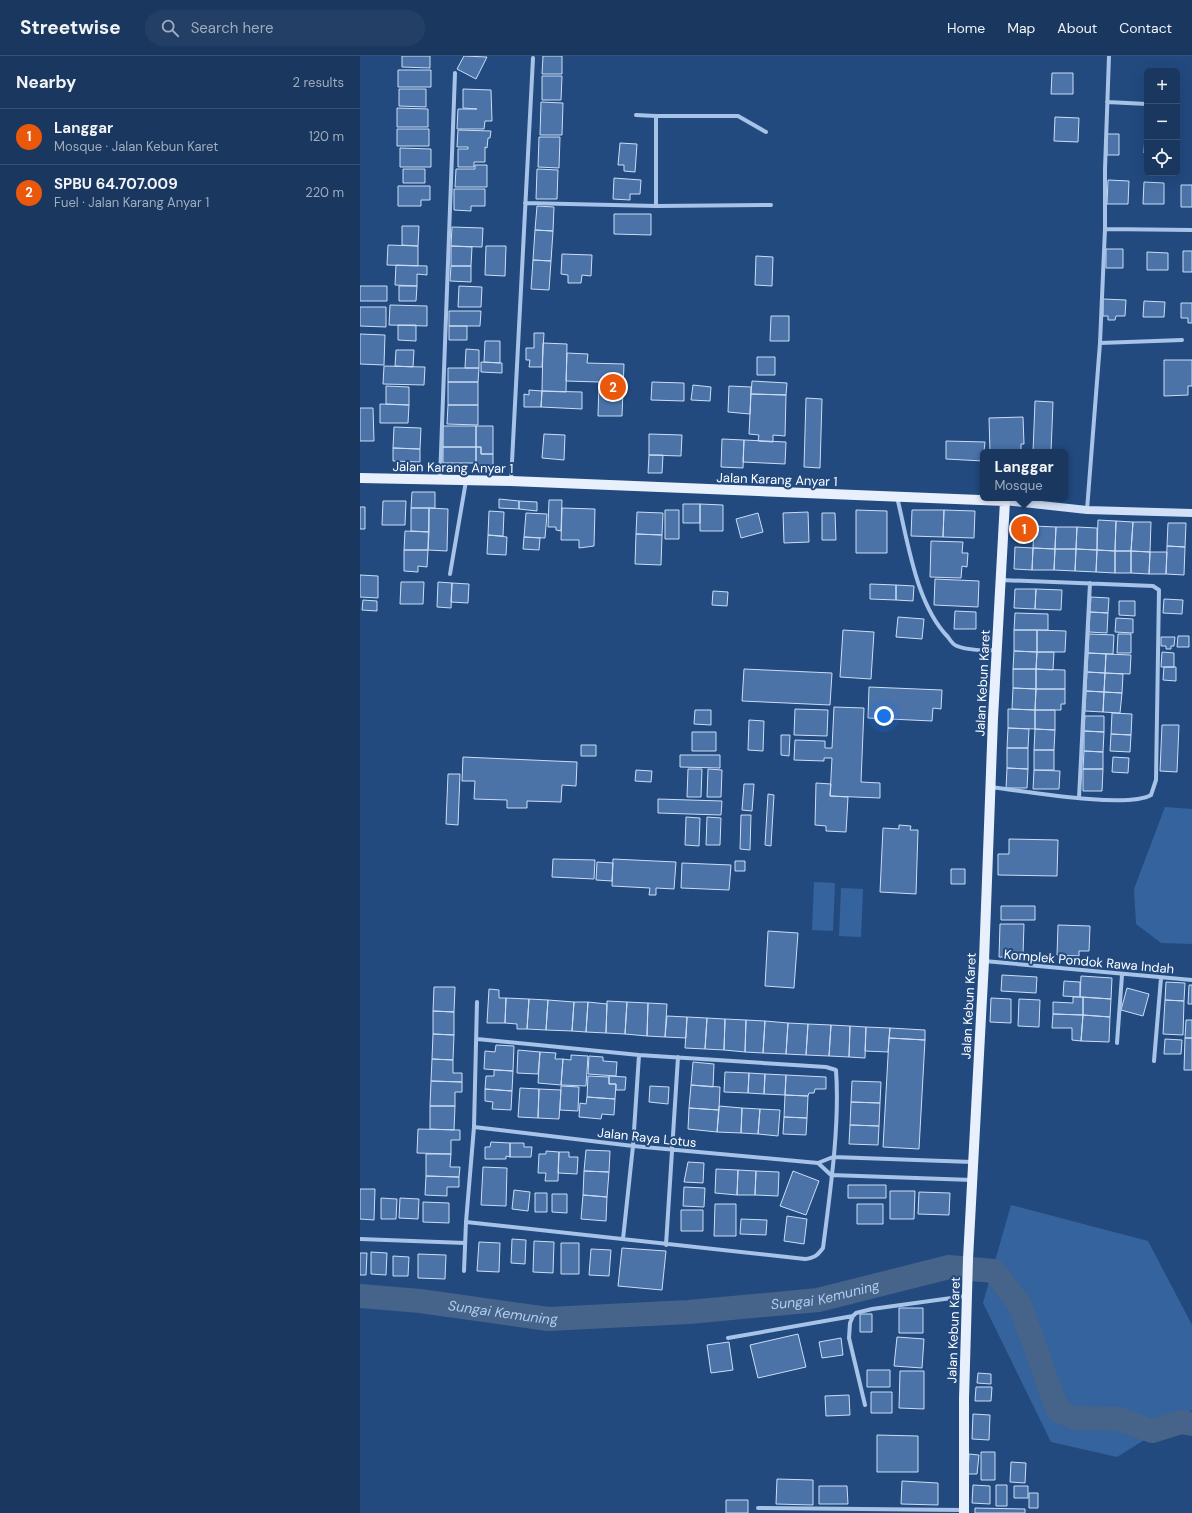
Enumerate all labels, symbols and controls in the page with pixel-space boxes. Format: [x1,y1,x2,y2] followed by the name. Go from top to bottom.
[145,10,425,46] search box
[20,15,121,40] text: Streetwise
[159,17,181,39] icon: search
[191,18,273,38] text: Search here
[947,19,985,37] text: Home
[1007,19,1035,37] text: Map
[1057,19,1097,37] text: About
[1119,19,1172,37] text: Contact
[1144,68,1180,176] map controls
[1144,68,1180,104] button: +
[16,71,76,93] text: Nearby
[293,74,344,91] text: 2 results
[1144,104,1180,140] button: −
[54,118,113,138] text: Langgar
[27,128,31,145] text: 1
[309,128,344,145] text: 120 m
[54,138,218,155] text: Mosque · Jalan Kebun Karet
[1144,140,1180,176] button: locate
[54,174,178,194] text: SPBU 64.707.009
[25,184,33,201] text: 2
[305,184,344,201] text: 220 m
[54,194,209,211] text: Fuel · Jalan Karang Anyar 1
[600,372,626,402] pin: 2
[980,449,1068,501] popup
[994,457,1054,477] text: Langgar
[392,458,514,477] street label: Jalan Karang Anyar 1
[716,469,838,490] street label: Jalan Karang Anyar 1
[994,477,1043,494] text: Mosque
[1011,514,1037,544] pin: 1
[971,629,994,737] street label: Jalan Kebun Karet
[874,706,894,726] your location
[1003,946,1175,977] street label: Komplek Pondok Rawa Indah
[957,952,980,1060] street label: Jalan Kebun Karet
[597,1124,697,1151] street label: Jalan Raya Lotus
[770,1276,882,1313] water label: Sungai Kemuning
[943,1276,964,1384] street label: Jalan Kebun Karet
[447,1296,558,1328] water label: Sungai Kemuning

